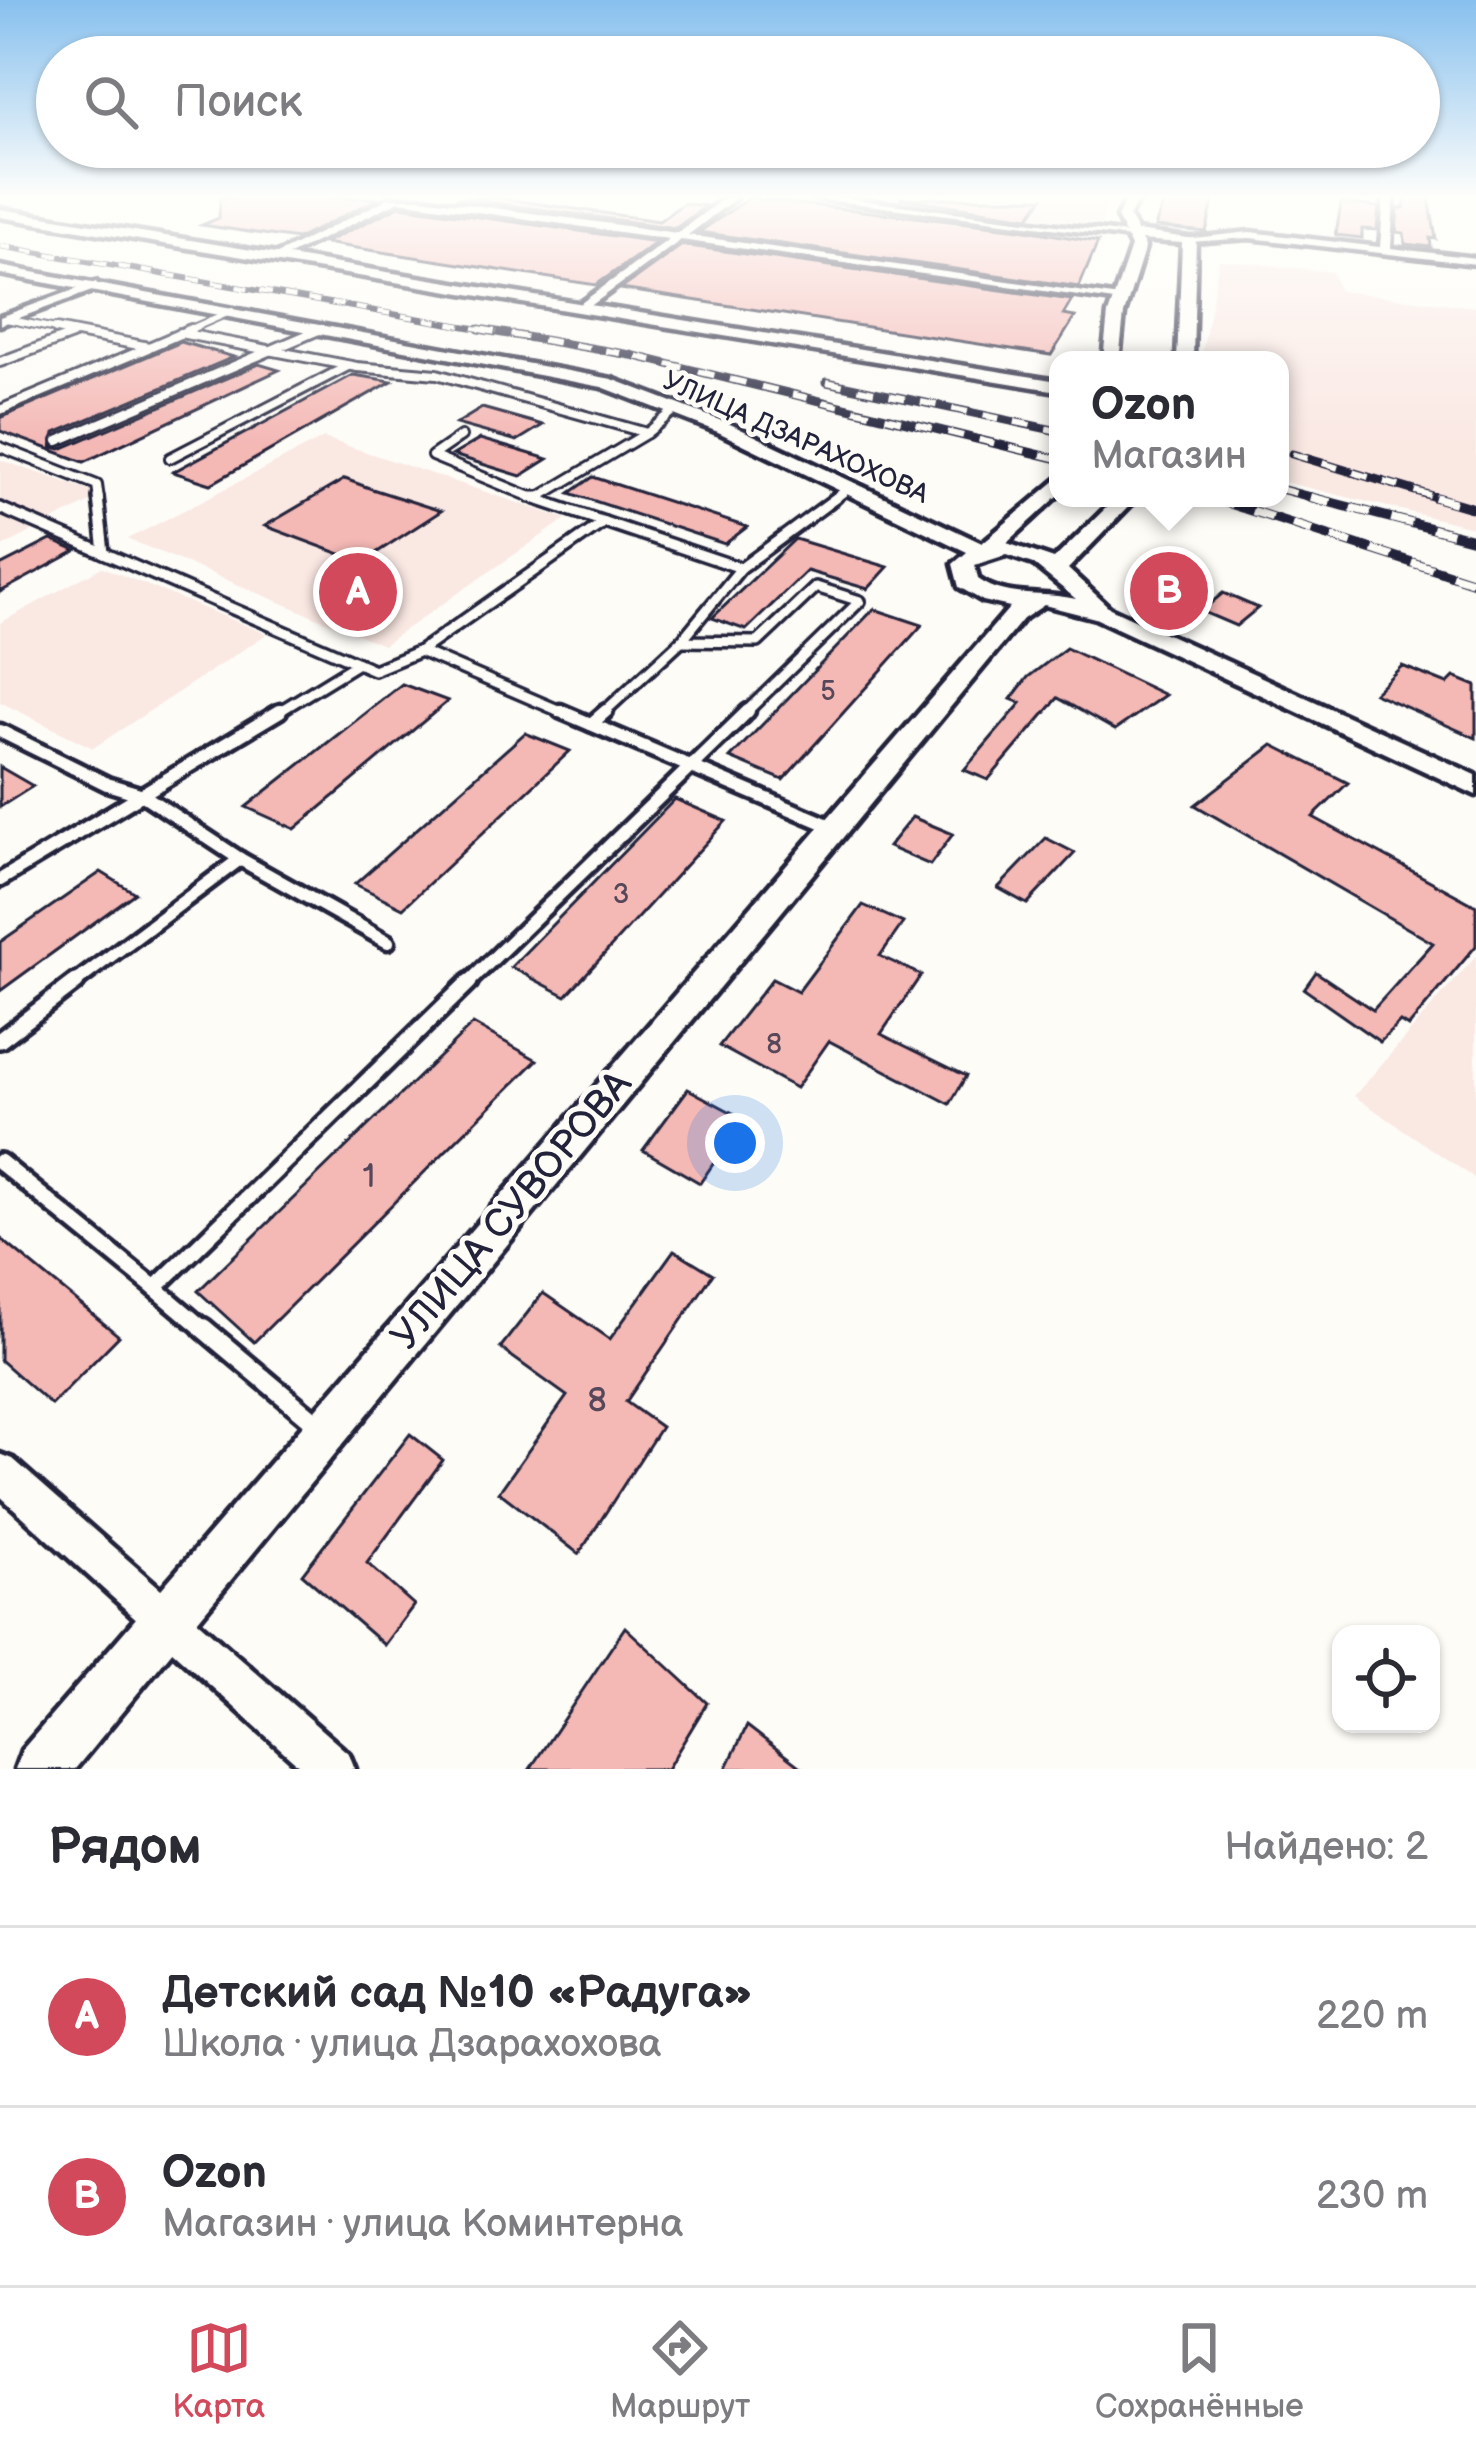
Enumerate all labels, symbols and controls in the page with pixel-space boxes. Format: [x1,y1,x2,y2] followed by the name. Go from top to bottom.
[36,36,1440,168] search box
[78,69,144,135] icon: search
[174,75,302,130] text: Поиск
[1049,351,1289,507] popup
[658,365,934,511] street label: УЛИЦА ДЗАРАХОХОВА
[1091,378,1196,433] text: Ozon
[1091,433,1247,480] text: Магазин
[1130,546,1208,636] pin: B
[319,547,397,637] pin: A
[820,676,836,708] house number: 5
[613,879,629,911] house number: 3
[766,1029,782,1061] house number: 8
[382,1062,642,1359] street label: УЛИЦА СУВОРОВА
[705,1113,765,1173] your location
[363,1157,375,1197] house number: 1
[587,1381,607,1421] house number: 8
[1332,1625,1440,1733] map controls
[1332,1625,1440,1733] button: locate
[48,1817,202,1878] text: Рядом
[1224,1824,1428,1871] text: Найдено: 2
[162,1966,753,2021] text: Детский сад №10 «Радуга»
[75,1993,99,2040] text: A
[1316,1993,1428,2040] text: 220 m
[162,2021,662,2068] text: Школа · улица Дзарахохова
[162,2146,267,2201] text: Ozon
[73,2173,101,2220] text: B
[1316,2173,1428,2220] text: 230 m
[162,2201,683,2248] text: Магазин · улица Коминтерна
[172,2315,265,2427] tab: Карта
[610,2315,750,2427] tab: Маршрут
[1095,2315,1304,2427] tab: Сохранённые

